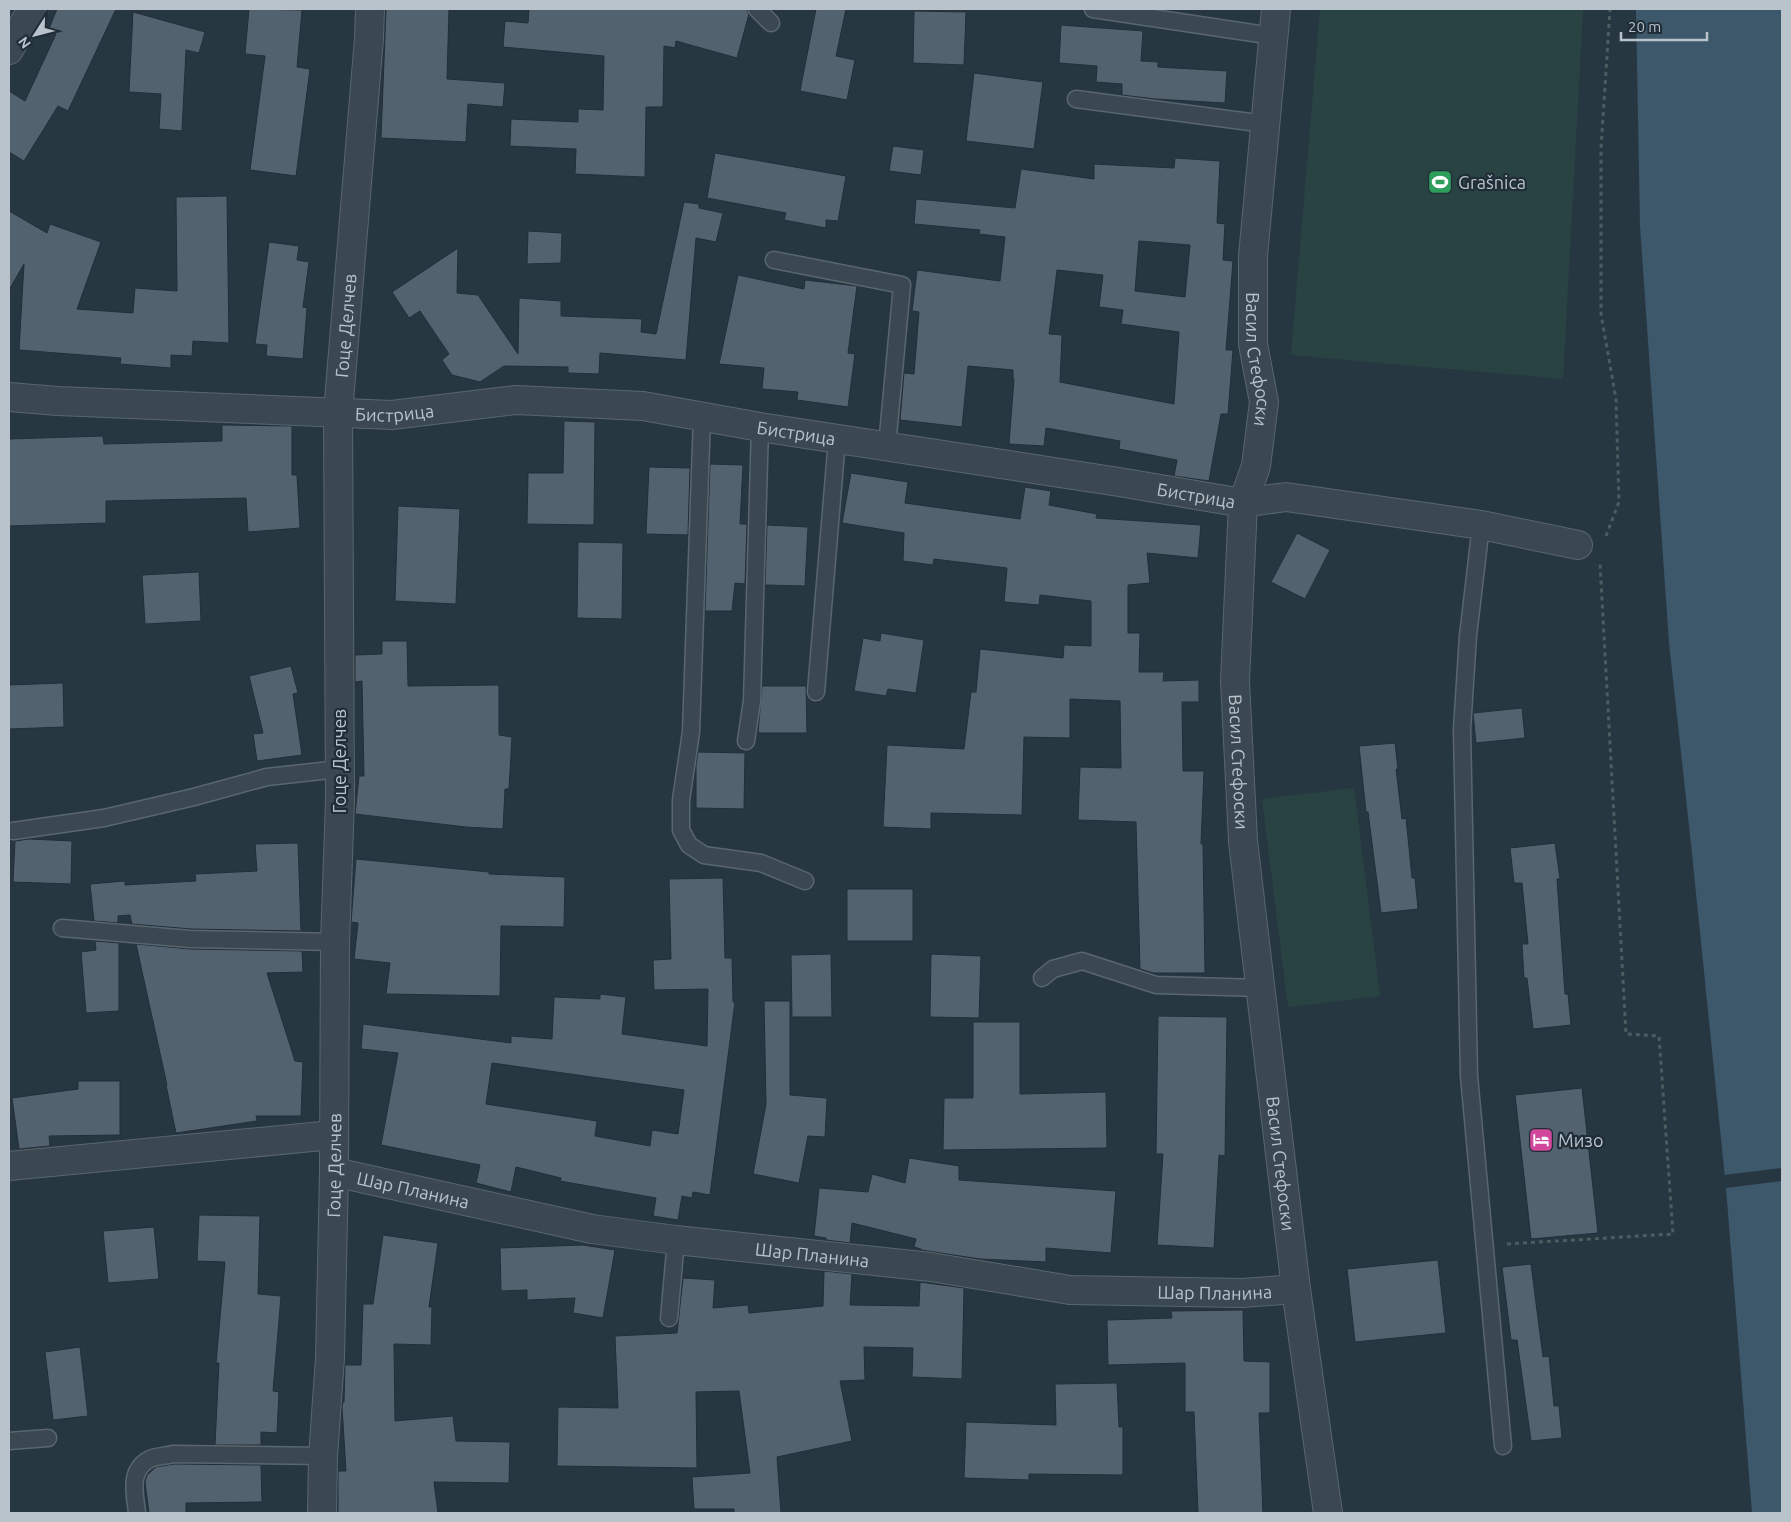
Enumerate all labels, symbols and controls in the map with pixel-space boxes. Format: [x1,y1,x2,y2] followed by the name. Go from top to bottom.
[10,10,60,60] north arrow
[1621,10,1707,42] scale bar
[1628,18,1661,35] text: 20 m
[15,34,34,52] text: N
[1427,169,1453,195] sports icon: Grašnica
[1458,172,1526,192] place label: Grašnica
[331,273,359,379] street label: Гоце Делчев
[1243,292,1274,428] street label: Васил Стефоски
[355,400,435,425] street label: Бистрица
[756,417,837,448] street label: Бистрица
[1156,479,1237,512] street label: Бистрица
[1226,694,1252,830] street label: Васил Стефоски
[329,709,349,813] street label: Гоце Делчев
[1263,1095,1299,1232] street label: Васил Стефоски
[323,1113,344,1218] street label: Гоце Делчев
[1528,1127,1554,1153] hotel icon: Мизо
[1558,1130,1603,1150] place label: Мизо
[355,1167,471,1212] street label: Шар Планина
[754,1238,870,1270] street label: Шар Планина
[1157,1281,1273,1303] street label: Шар Планина

